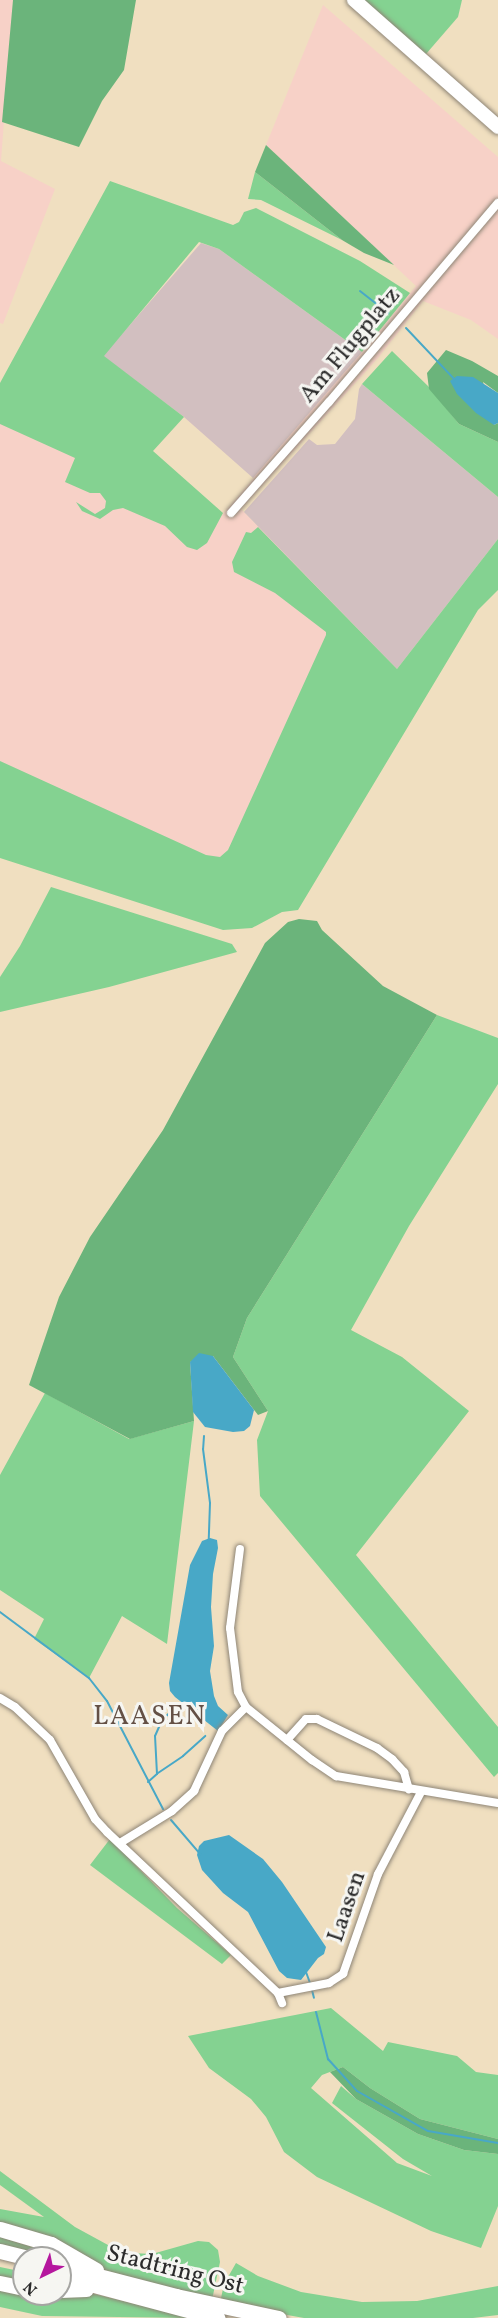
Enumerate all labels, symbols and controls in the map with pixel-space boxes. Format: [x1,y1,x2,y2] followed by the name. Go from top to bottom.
[294,282,408,410] street label: Am Flugplatz
[93,1702,207,1734] district label: LAASEN
[322,1868,374,1946] street label: Laasen
[103,2240,247,2302] street label: Stadtring Ost
[12,2246,72,2306] north arrow
[19,2276,43,2300] text: N

